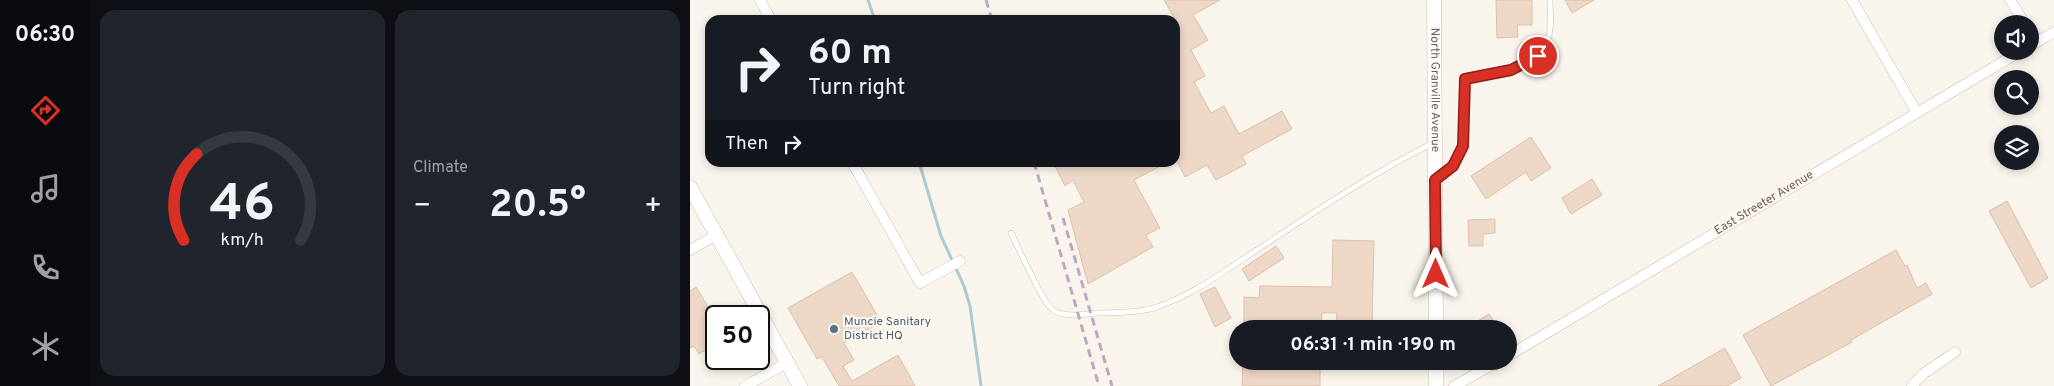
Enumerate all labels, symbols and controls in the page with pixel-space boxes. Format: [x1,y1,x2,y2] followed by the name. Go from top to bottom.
[1994,15,2039,170] map controls
[1994,15,2039,60] button: sound
[15,22,75,49] text: 06:30
[1426,28,1443,152] street label: North Granville Avenue
[808,32,892,76] text: 60 m
[725,35,790,100] icon: right
[1517,35,1559,77] pin
[1524,42,1552,70] icon: arrive
[1994,70,2039,115] button: search
[808,75,905,102] text: Turn right
[28,93,63,128] icon: directions
[1994,125,2039,170] button: layers
[778,130,806,158] icon: right
[725,132,768,156] text: Then
[413,158,468,178] text: Climate
[1711,167,1817,239] street label: East Streeter Avenue
[28,171,63,206] icon: music
[210,173,275,239] text: 46
[489,182,586,231] text: 20.5°
[413,189,431,225] text: −
[644,189,662,225] text: +
[221,229,264,252] text: km/h
[1409,247,1461,299] position arrow
[28,250,63,285] icon: phone
[705,305,770,370] speed limit sign: 50
[844,314,931,344] place label: Muncie Sanitary District HQ
[828,323,840,335] marker: Muncie Sanitary District HQ
[28,329,63,364] icon: climate
[1290,333,1456,357] text: 06:31 · 1 min · 190 m

